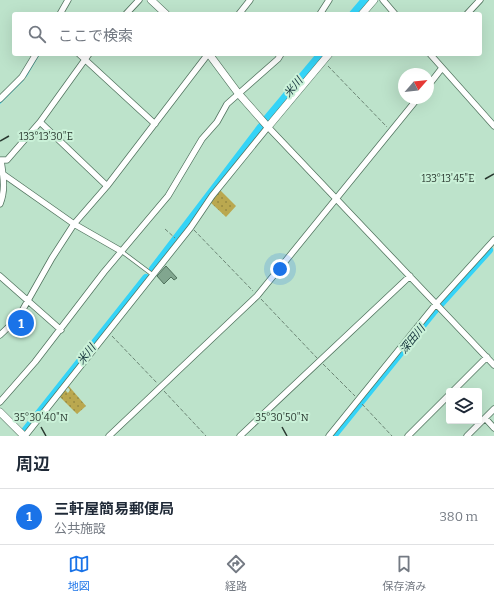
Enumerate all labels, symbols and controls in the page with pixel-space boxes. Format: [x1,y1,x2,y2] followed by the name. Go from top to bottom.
[12,12,482,56] search box
[26,23,48,45] icon: search
[58,27,133,45] text: ここで検索
[398,68,434,104] north arrow
[281,74,306,100] water label: 米川
[19,131,73,143] text: 133°13'30"E
[422,173,474,185] text: 133°13'45"E
[270,259,290,279] your location
[8,308,34,338] pin: 1
[397,322,428,356] water label: 深田川
[74,341,99,367] water label: 米川
[446,388,482,424] map controls
[446,388,482,424] button: layers
[14,412,68,424] text: 35°30'40"N
[255,412,309,424] text: 35°30'50"N
[16,454,50,475] text: 周辺
[54,500,174,518] text: 三軒屋簡易郵便局
[26,509,32,524] text: 1
[439,509,478,524] text: 380 m
[54,521,106,536] text: 公共施設
[68,553,90,593] tab: 地図
[225,553,247,593] tab: 経路
[382,553,426,593] tab: 保存済み

